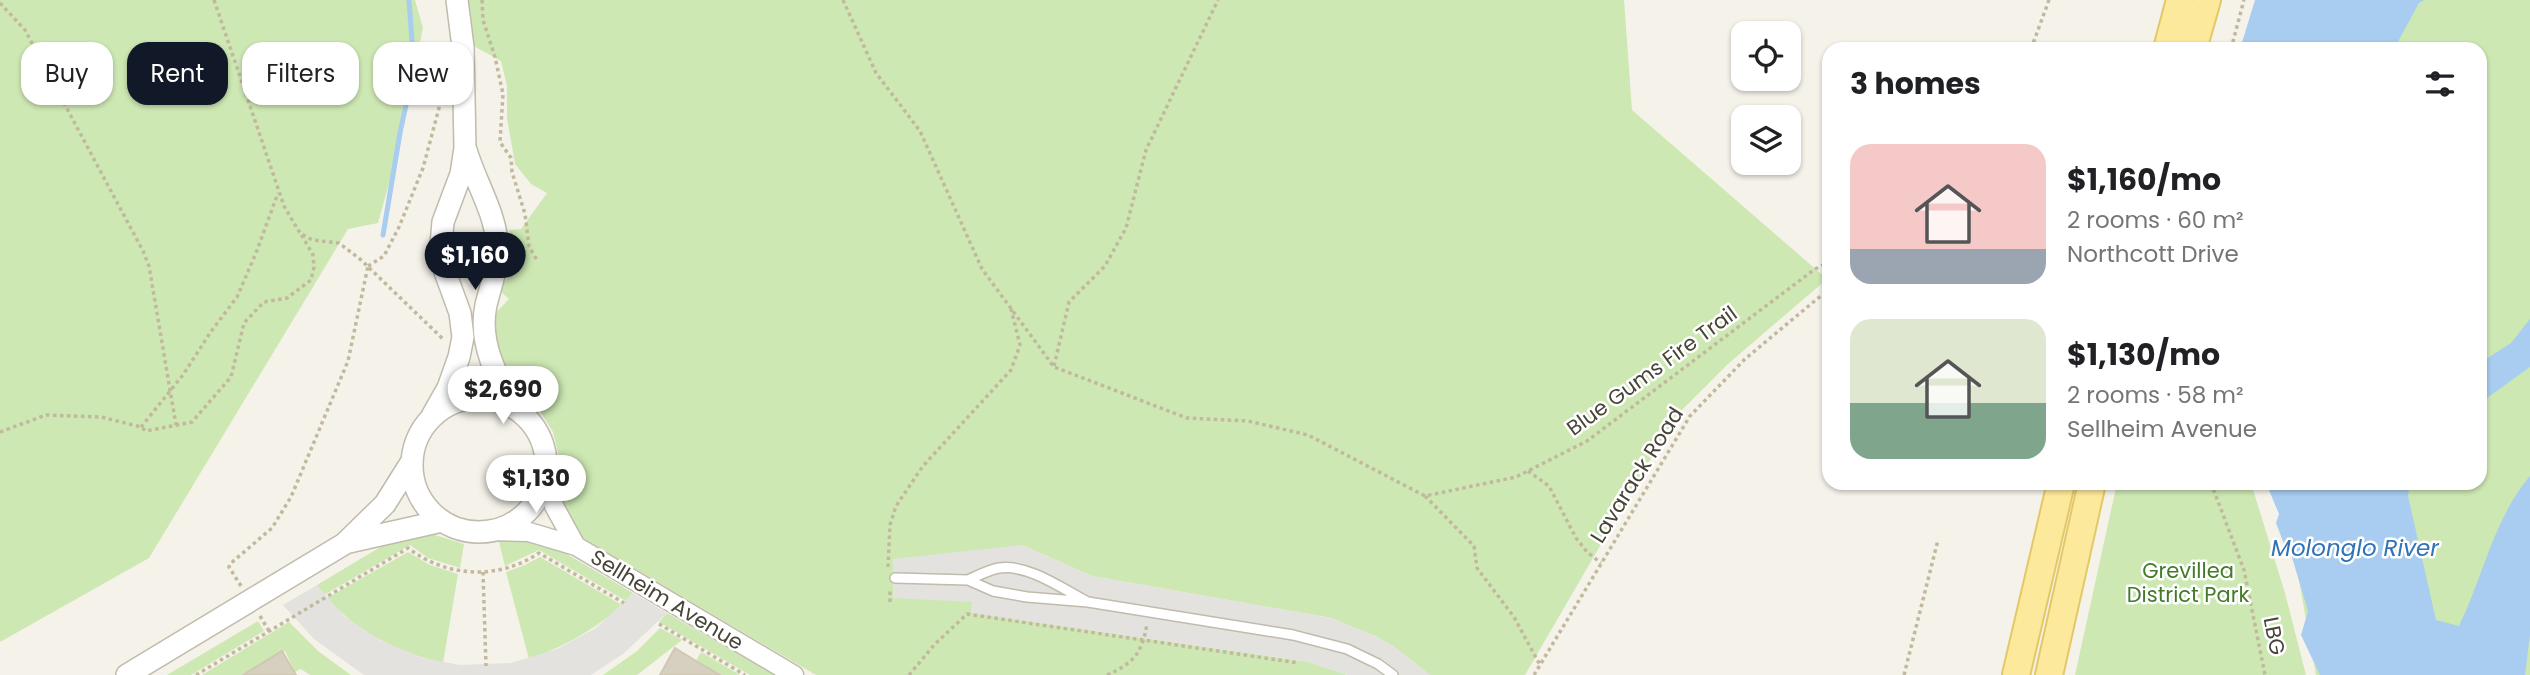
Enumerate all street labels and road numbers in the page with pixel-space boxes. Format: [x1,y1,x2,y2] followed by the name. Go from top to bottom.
[1561,299,1743,442] street label: Blue Gums Fire Trail
[1583,401,1690,548] street label: Lavarack Road
[585,542,749,657] street label: Sellheim Avenue
[2257,614,2292,657] street label: LBG

